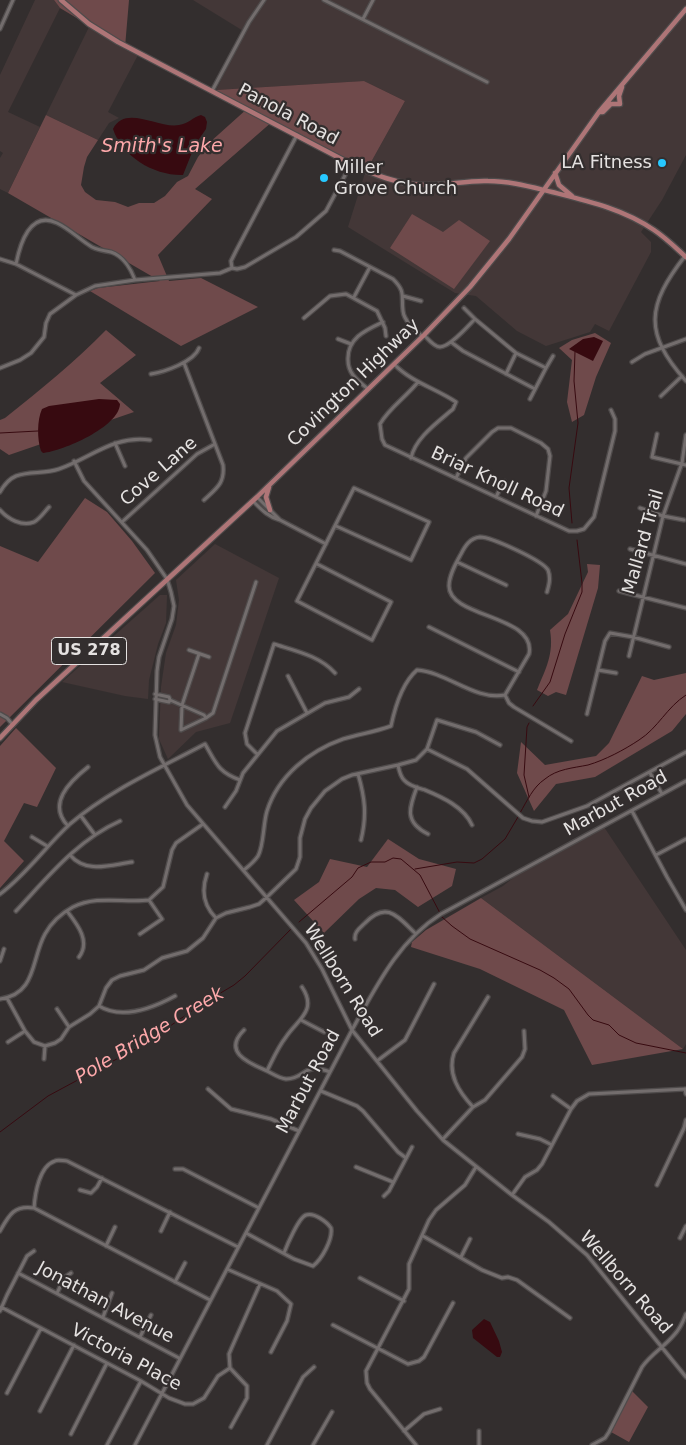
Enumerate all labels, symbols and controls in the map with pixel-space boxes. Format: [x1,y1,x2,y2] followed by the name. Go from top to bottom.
[234,80,342,150] street label: Panola Road
[101,136,223,158] water label: Smith's Lake
[561,152,652,174] place label: LA Fitness
[334,157,457,200] place label: Miller Grove Church
[656,157,668,169] marker: LA Fitness
[318,172,330,184] marker: Miller Grove Church
[284,314,424,452] street label: Covington Highway
[116,433,202,511] street label: Cove Lane
[427,443,567,523] street label: Briar Knoll Road
[619,487,669,597] street label: Mallard Trail
[52,637,126,664] road number: US 278
[561,767,671,841] street label: Marbut Road
[298,920,386,1042] street label: Wellborn Road
[71,983,229,1089] water label: Pole Bridge Creek
[273,1026,345,1138] street label: Marbut Road
[574,1227,676,1339] street label: Wellborn Road
[33,1258,177,1348] street label: Jonathan Avenue
[67,1320,185,1396] street label: Victoria Place

